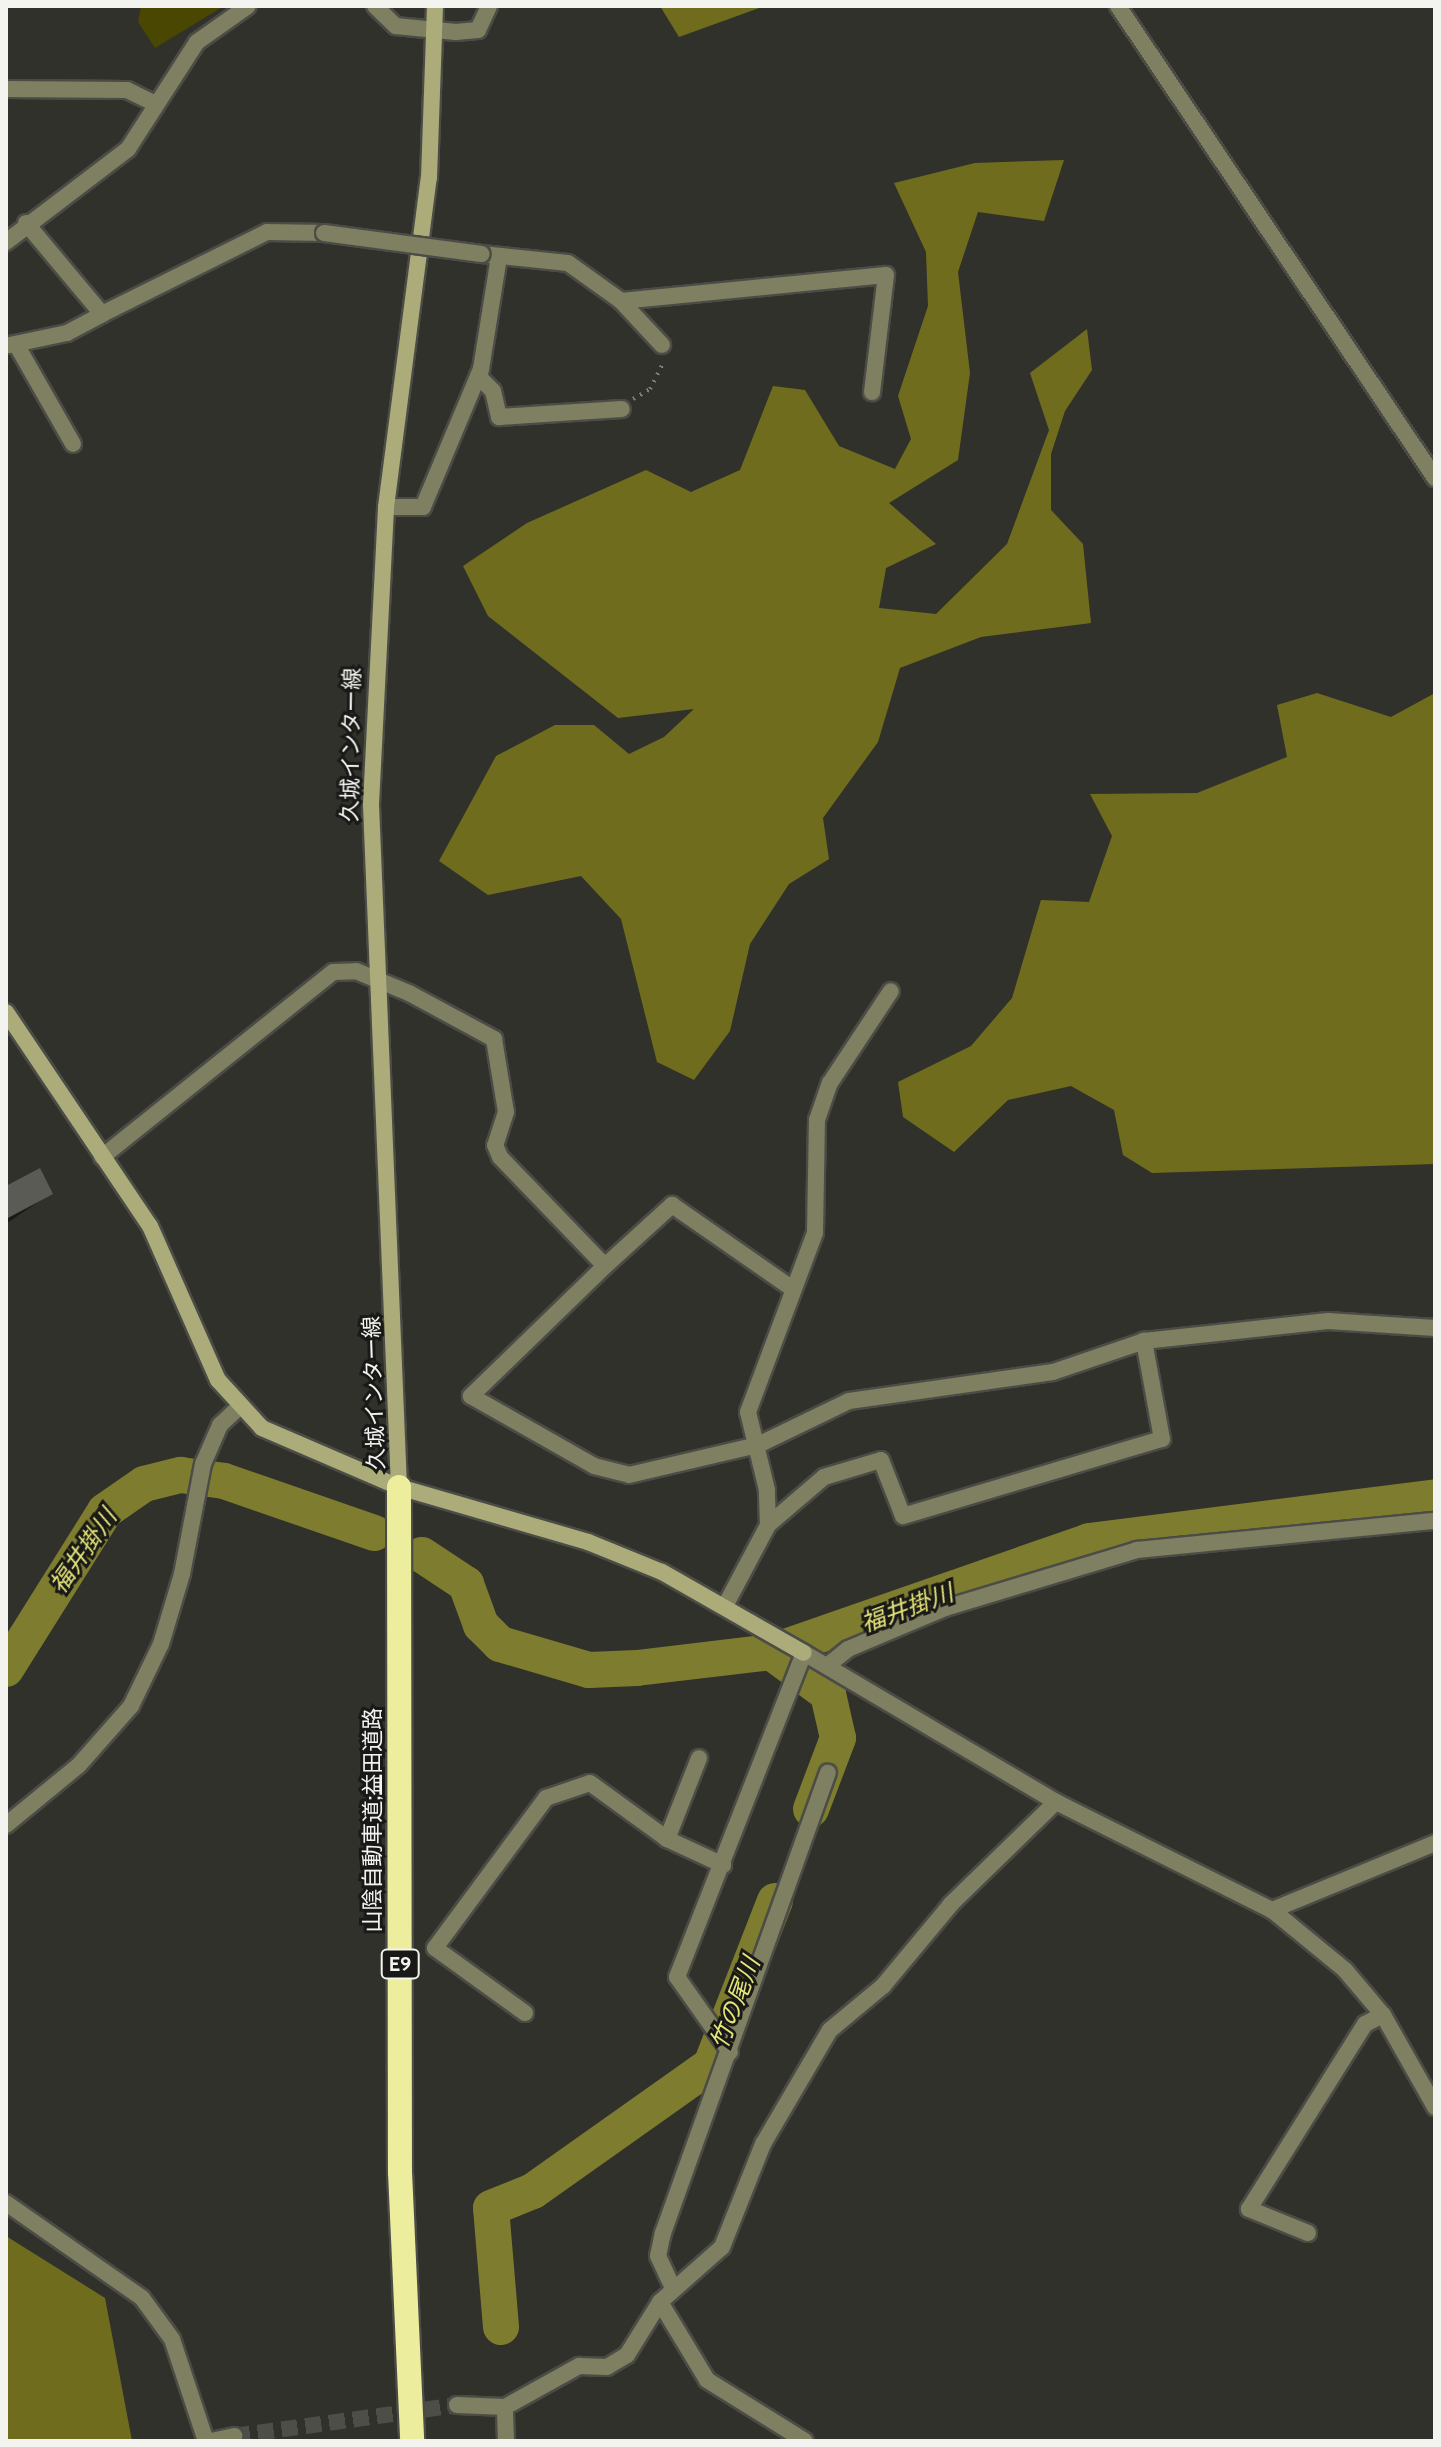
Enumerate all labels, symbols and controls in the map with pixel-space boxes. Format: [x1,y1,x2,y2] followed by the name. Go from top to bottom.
[336,668,366,822] street label: 久城インター線
[358,1316,390,1470] street label: 久城インター線
[44,1503,122,1599] water label: 福井掛川
[857,1578,957,1638] water label: 福井掛川
[360,1708,386,1932] street label: 山陰自動車道;益田道路
[380,1948,420,1980] road number: E9
[704,1953,766,2053] water label: 竹の尾川

